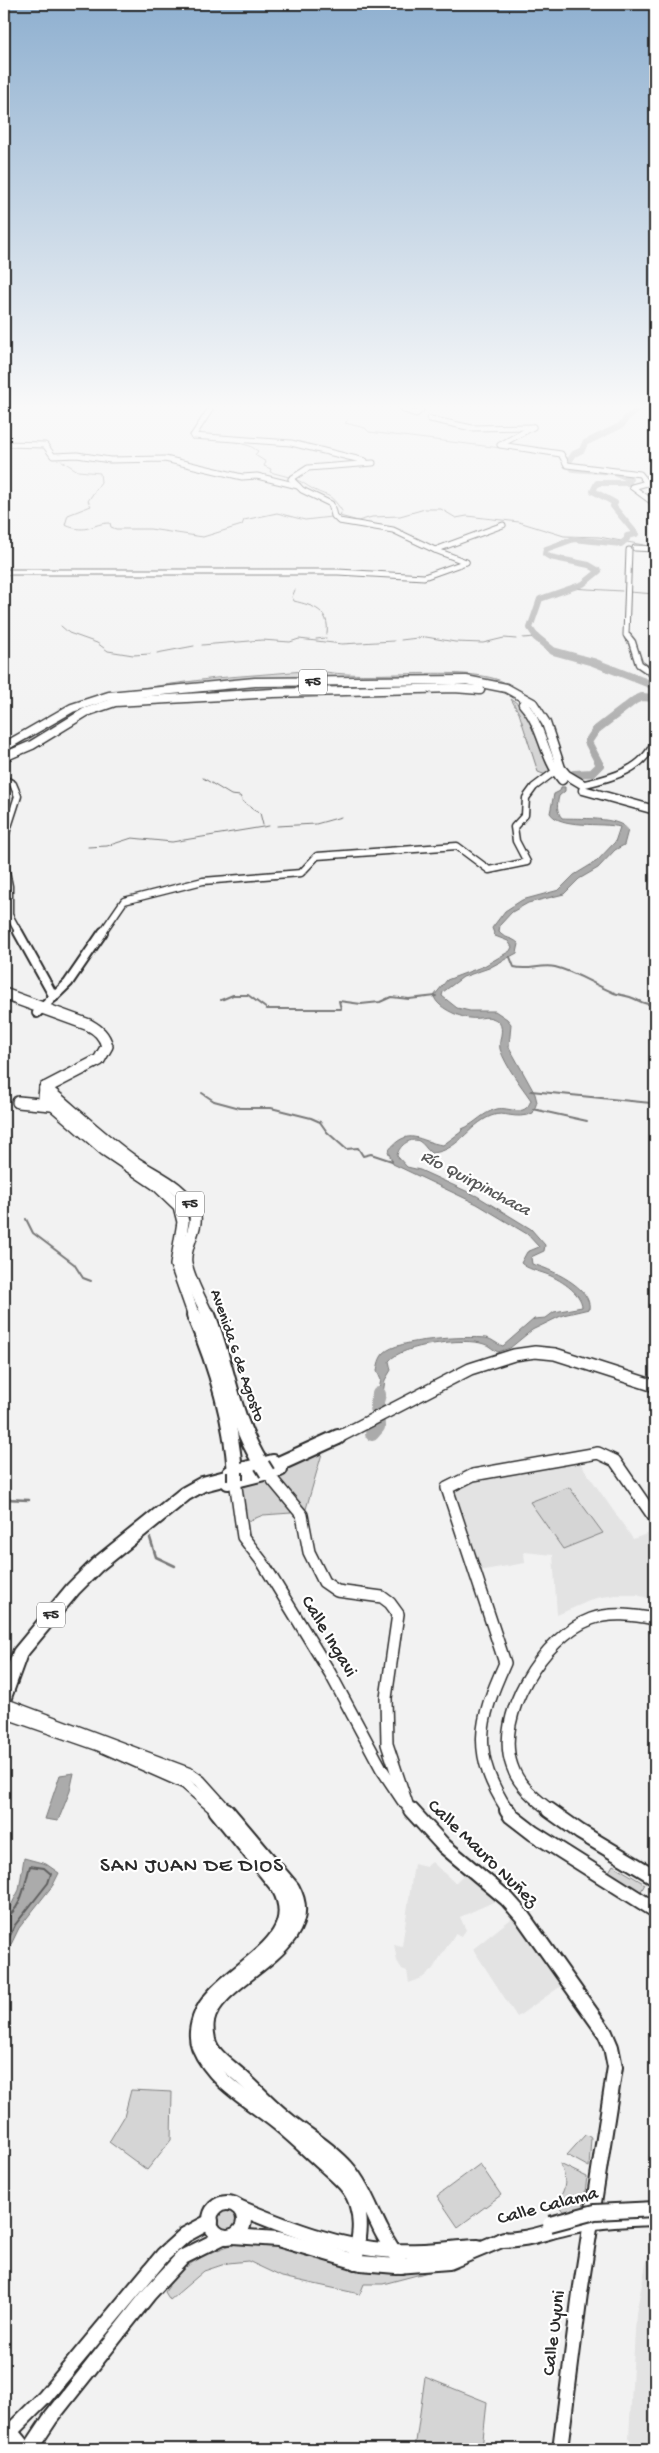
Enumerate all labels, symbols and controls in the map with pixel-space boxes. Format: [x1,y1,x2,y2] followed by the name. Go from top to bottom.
[299,670,327,694] road number: F5
[417,1146,534,1222] water label: Río Quirpinchaca
[176,1192,204,1216] road number: F5
[204,1287,268,1425] street label: Avenida 6 de Agosto
[295,1592,361,1682] street label: Calle Ingavi
[37,1602,65,1628] road number: F5
[422,1795,543,1913] street label: Calle Mauro Nuñez
[100,1855,284,1880] district label: SAN JUAN DE DIOS
[495,2182,602,2231] street label: Calle Calama
[538,2289,572,2377] street label: Calle Uyuni

